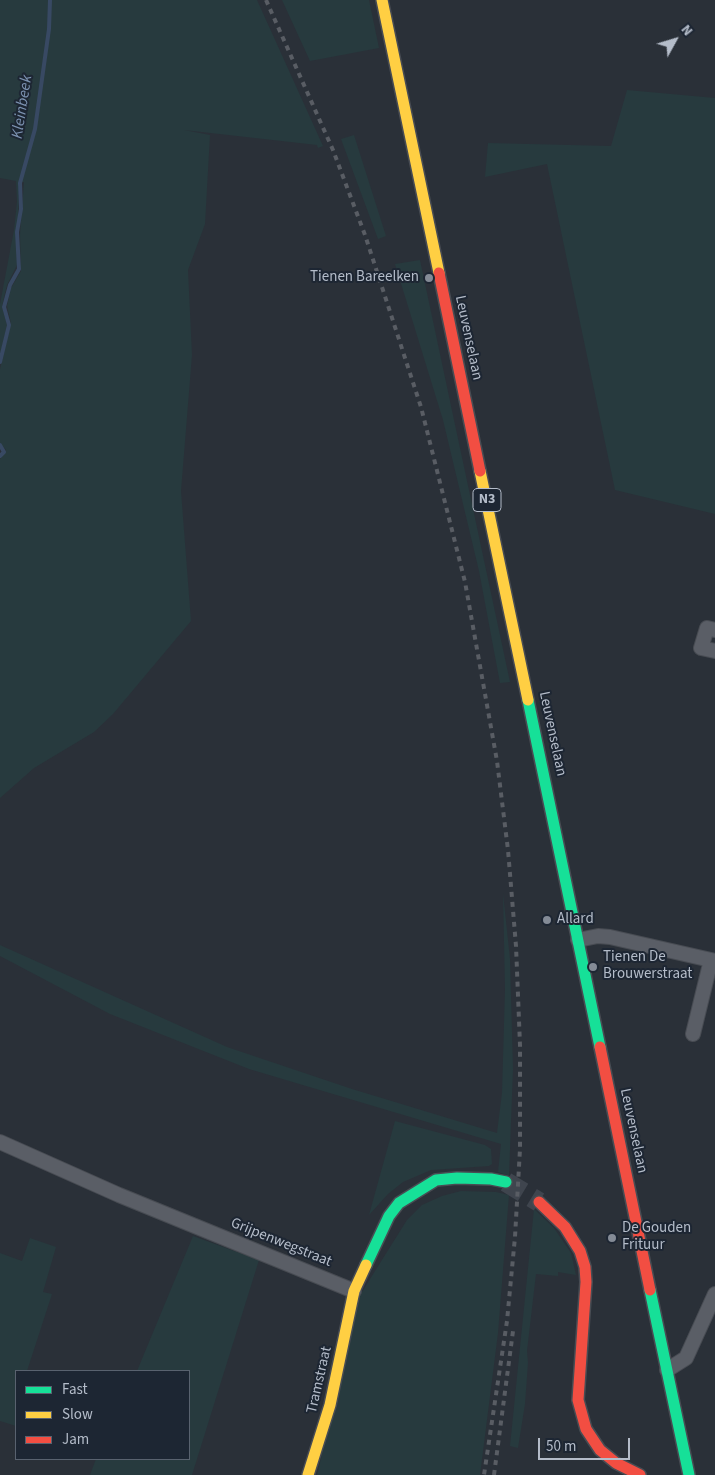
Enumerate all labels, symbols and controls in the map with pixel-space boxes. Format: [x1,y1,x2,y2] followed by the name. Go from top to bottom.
[650,15,700,65] north arrow
[676,21,697,40] text: N
[8,74,38,140] water label: Kleinbeek
[310,269,419,287] place label: Tienen Bareelken
[423,272,435,284] marker: Tienen Bareelken
[450,294,486,382] street label: Leuvenselaan
[473,488,501,512] road number: N3
[534,690,570,778] street label: Leuvenselaan
[557,911,594,929] place label: Allard
[541,914,553,926] marker: Allard
[603,949,692,984] place label: Tienen De Brouwerstraat
[587,961,599,973] marker: Tienen De Brouwerstraat
[615,1087,651,1175] street label: Leuvenselaan
[228,1215,334,1271] street label: Grijpenwegstraat
[622,1220,691,1255] place label: De Gouden Frituur
[606,1232,618,1244] marker: De Gouden Frituur
[304,1345,336,1415] street label: Tramstraat
[15,1370,190,1460] legend
[62,1379,88,1400] text: Fast
[62,1404,93,1425] text: Slow
[540,1428,632,1460] scale bar
[62,1429,89,1450] text: Jam
[546,1436,576,1457] text: 50 m

